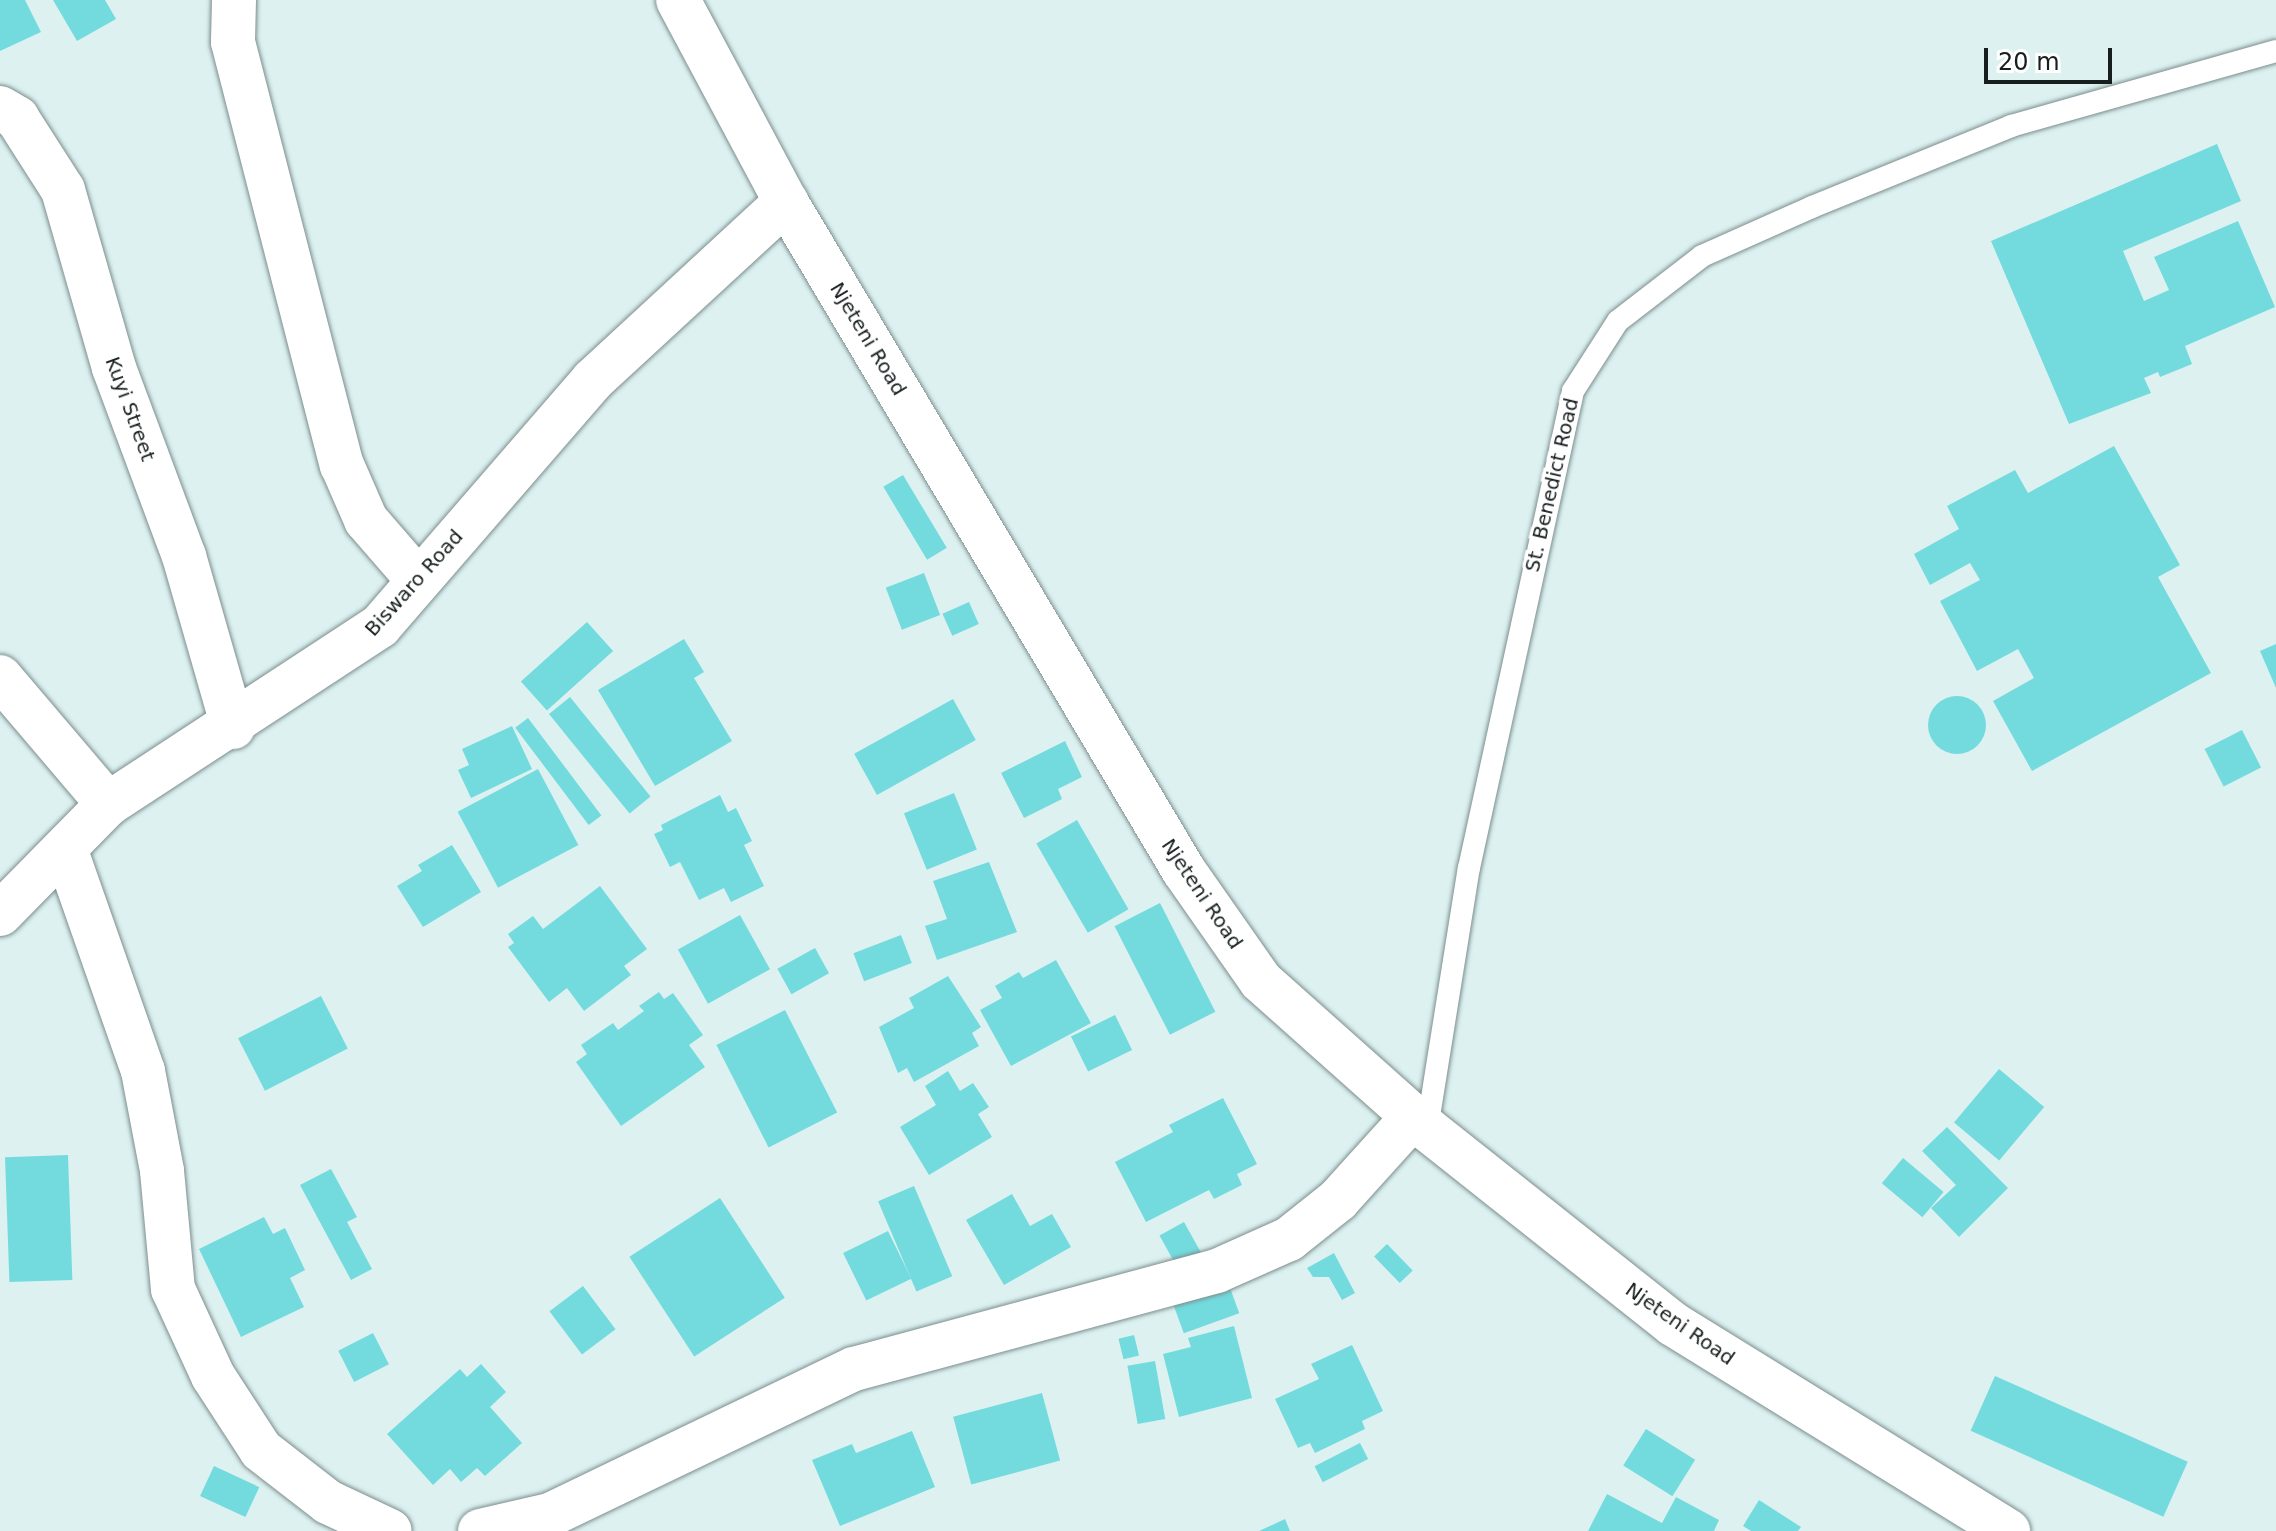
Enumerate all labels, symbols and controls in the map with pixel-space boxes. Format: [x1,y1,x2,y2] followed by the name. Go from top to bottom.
[1988,32,2116,82] scale bar
[1998,48,2060,76] text: 20 m
[825,278,911,400] street label: Njeteni Road
[100,354,160,464] street label: Kuyi Street
[1520,396,1584,574] street label: St. Benedict Road
[360,525,468,641] street label: Biswaro Road
[1156,834,1248,954] street label: Njeteni Road
[1621,1278,1739,1370] street label: Njeteni Road

